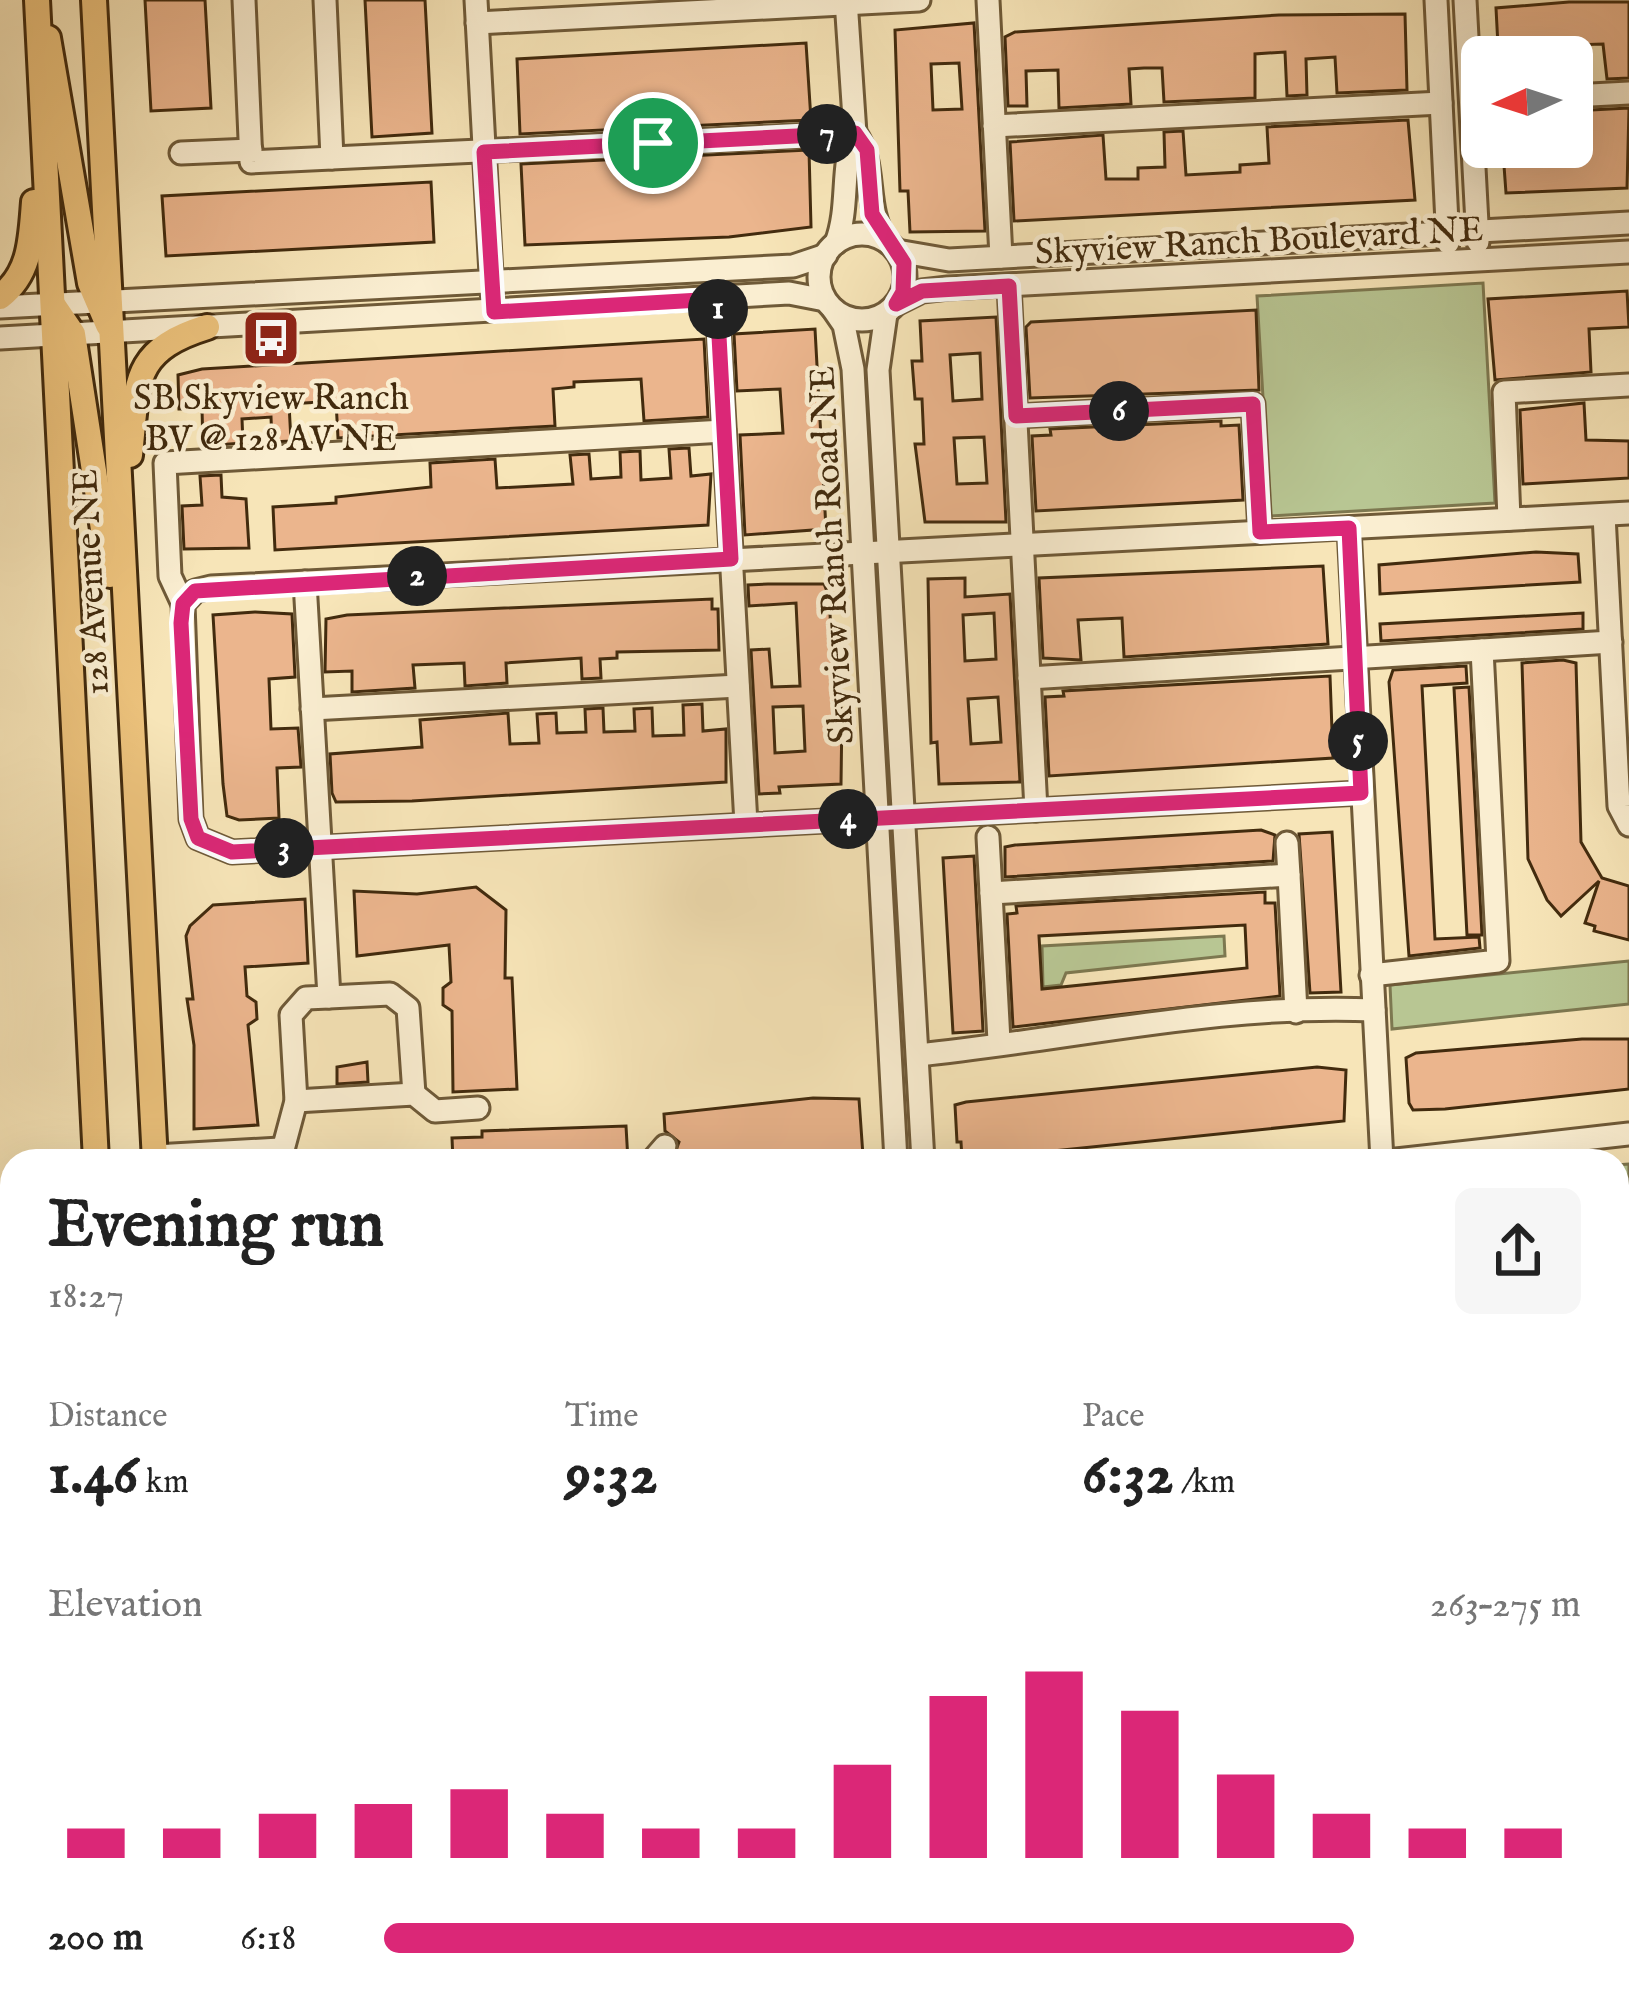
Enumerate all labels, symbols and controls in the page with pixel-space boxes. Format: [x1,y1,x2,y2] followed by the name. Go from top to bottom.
[1461,36,1593,168] north arrow
[1461,36,1593,168] map controls
[602,92,704,194] pin
[797,104,857,164] pin: 7
[620,110,686,176] icon: arrive
[819,113,835,155] text: 7
[1034,207,1485,277] street label: Skyview Ranch Boulevard NE
[688,279,748,339] pin: 1
[712,288,724,330] text: 1
[240,307,302,369] bus stop icon: SB Skyview Ranch BV @ 128 AV NE
[800,365,866,745] street label: Skyview Ranch Road NE
[133,376,409,463] place label: SB Skyview Ranch BV @ 128 AV NE
[1089,381,1149,441] pin: 6
[1112,390,1126,432] text: 6
[63,468,121,696] street label: 128 Avenue NE
[387,546,447,606] pin: 2
[409,555,425,597] text: 2
[1328,711,1388,771] pin: 5
[1352,720,1364,762] text: 5
[818,789,878,849] pin: 4
[840,798,856,840] text: 4
[254,818,314,878] pin: 3
[278,827,290,869] text: 3
[48,1185,384,1269] text: Evening run
[1455,1188,1581,1314] button: share
[48,1272,124,1321] text: 18:27
[48,1396,167,1438] text: Distance
[565,1396,638,1438] text: Time
[1082,1396,1144,1438] text: Pace
[48,1438,138,1514] text: 1.46
[565,1438,658,1514] text: 9:32
[1082,1438,1174,1514] text: 6:32
[138,1462,189,1504] text: km
[1174,1462,1235,1504] text: /km
[48,1581,203,1630] text: Elevation
[1430,1581,1581,1630] text: 263–275 m
[48,1914,143,1963] text: 200 m
[240,1914,297,1963] text: 6:18

